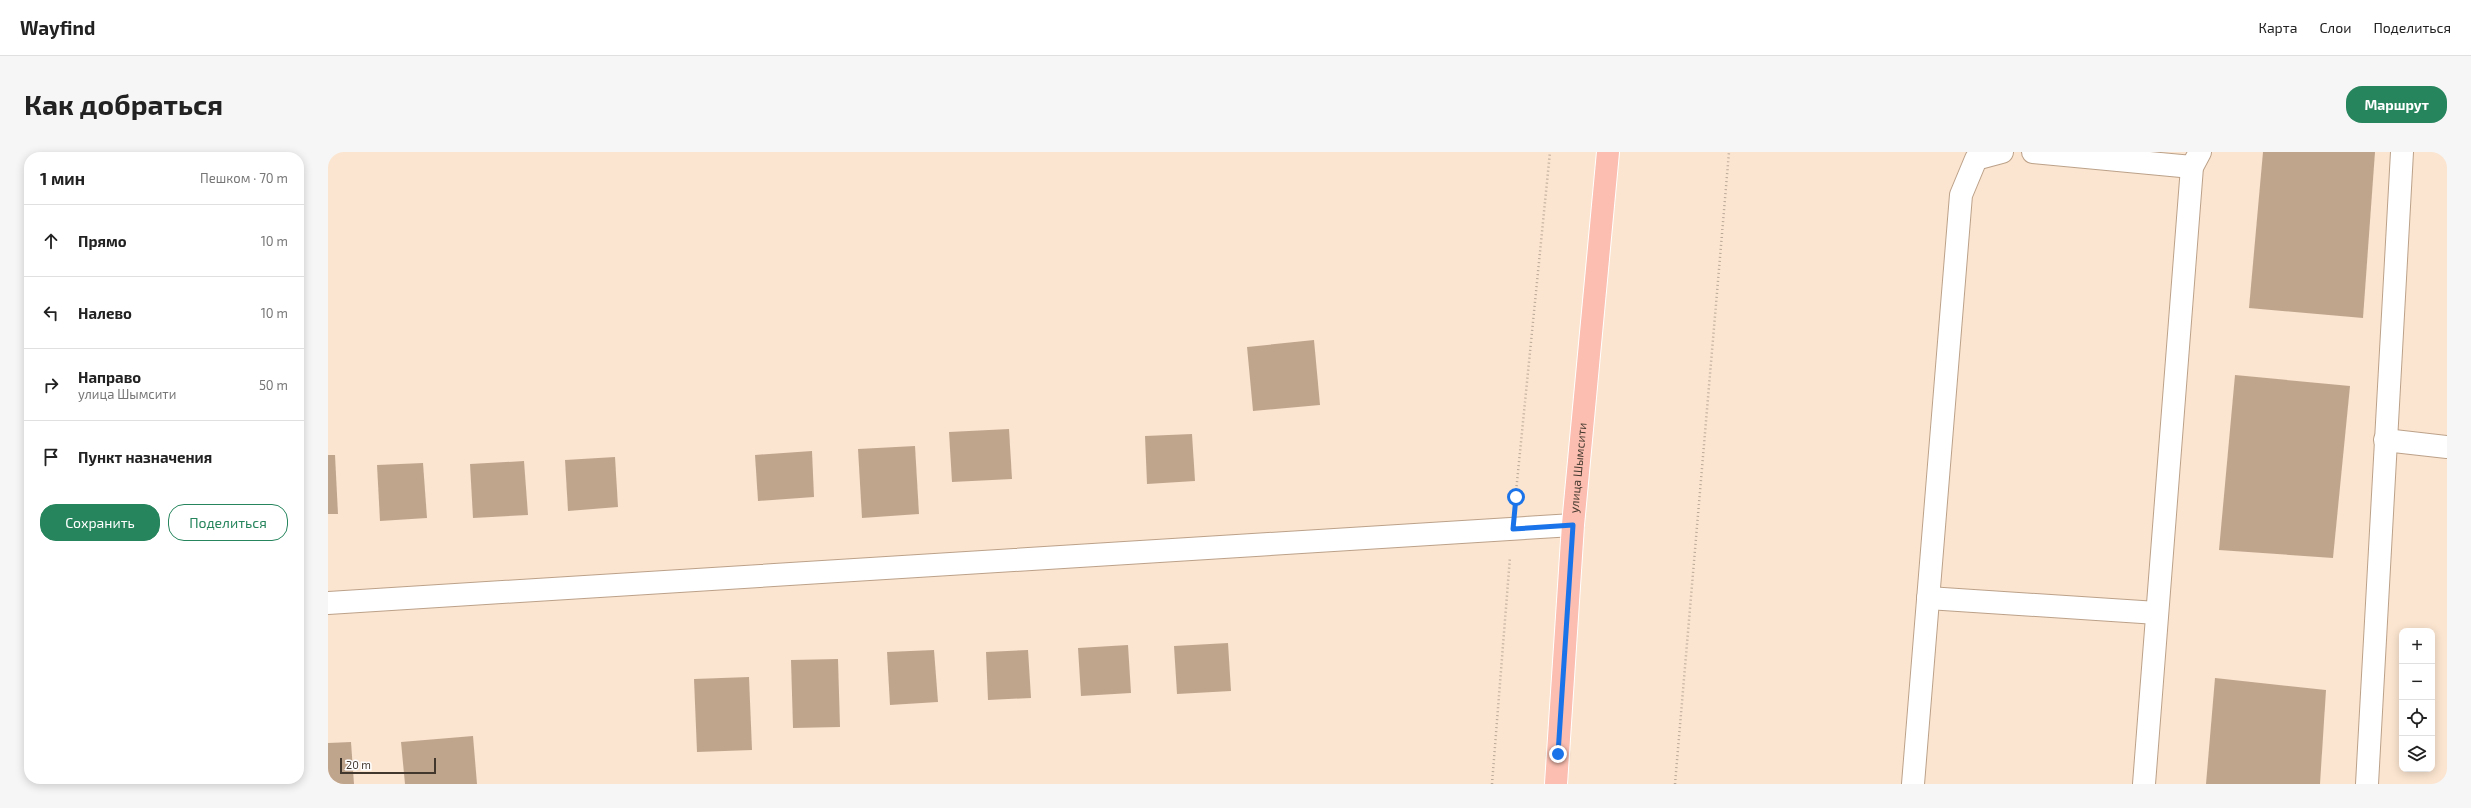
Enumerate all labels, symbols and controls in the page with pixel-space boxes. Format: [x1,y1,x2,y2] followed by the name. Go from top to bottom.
[20,16,95,39] text: Wayfind
[2258,19,2297,36] text: Карта
[2319,19,2351,36] text: Слои
[2373,19,2451,36] text: Поделиться
[2346,86,2447,123] button: Маршрут
[24,87,223,121] text: Как добраться
[40,168,85,188] text: 1 мин
[200,170,288,186] text: Пешком · 70 m
[40,230,62,252] icon: ahead
[78,232,127,250] text: Прямо
[261,233,288,249] text: 10 m
[40,302,62,324] icon: left
[78,304,132,322] text: Налево
[261,305,288,321] text: 10 m
[78,368,141,386] text: Направо
[40,374,62,396] icon: right
[259,377,288,393] text: 50 m
[78,386,176,402] text: улица Шымсити
[1566,422,1589,514] street label: улица Шымсити
[40,446,62,468] icon: arrive
[78,448,212,466] text: Пункт назначения
[1507,488,1525,506] route start
[40,504,160,541] button: Сохранить
[168,504,288,541] button: Поделиться
[2399,628,2435,772] map controls
[2399,628,2435,664] button: +
[2399,664,2435,700] button: −
[2399,700,2435,736] button: locate
[2399,736,2435,772] button: layers
[1549,745,1567,763] route end
[340,756,436,775] scale bar
[346,758,371,771] text: 20 m

